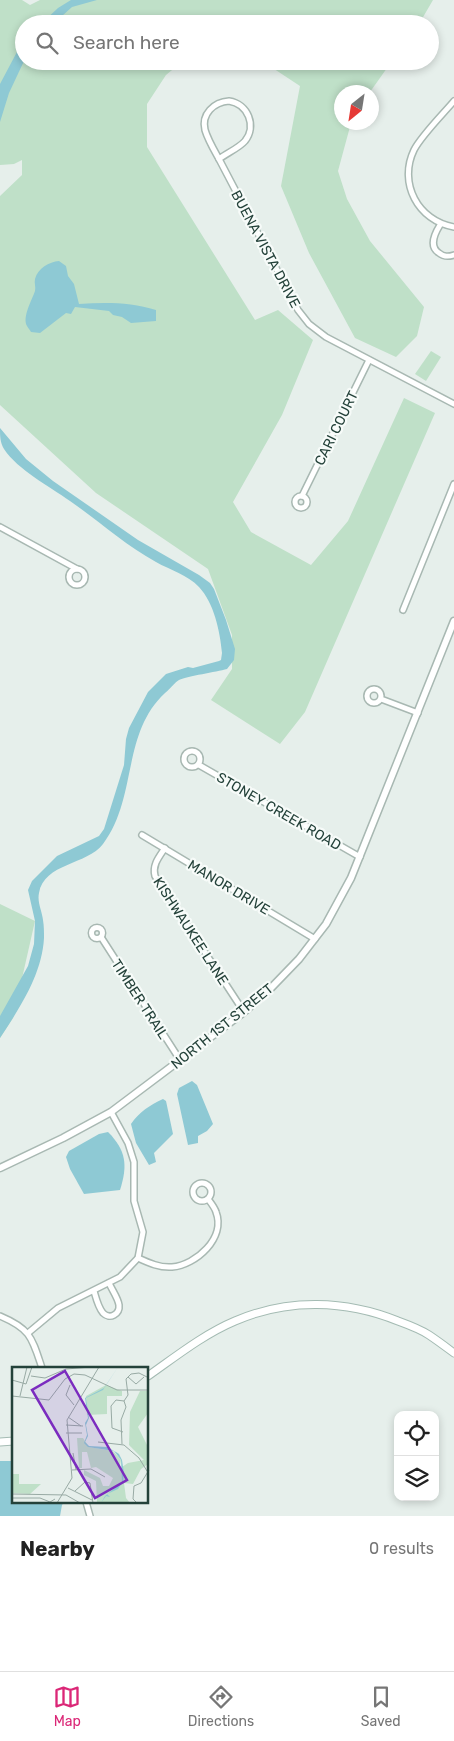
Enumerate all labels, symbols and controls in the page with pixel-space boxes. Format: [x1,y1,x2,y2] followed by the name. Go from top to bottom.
[15,15,439,70] search box
[33,29,61,57] icon: search
[73,31,180,54] text: Search here
[334,85,379,130] north arrow
[227,187,304,311] street label: BUENA VISTA DRIVE
[311,388,362,468] street label: CARI COURT
[213,769,344,854] street label: STONEY CREEK ROAD
[185,856,273,919] street label: MANOR DRIVE
[149,874,232,988] street label: KISHWAUKEE LANE
[108,956,172,1042] street label: TIMBER TRAIL
[168,980,277,1073] street label: NORTH 1ST STREET
[12,1367,149,1504] inset map
[394,1411,439,1501] map controls
[394,1411,439,1456] button: locate
[394,1456,439,1501] button: layers
[20,1536,95,1561] text: Nearby
[369,1539,434,1558] text: 0 results
[53,1683,81,1730] tab: Map
[188,1683,254,1730] tab: Directions
[361,1683,401,1730] tab: Saved

